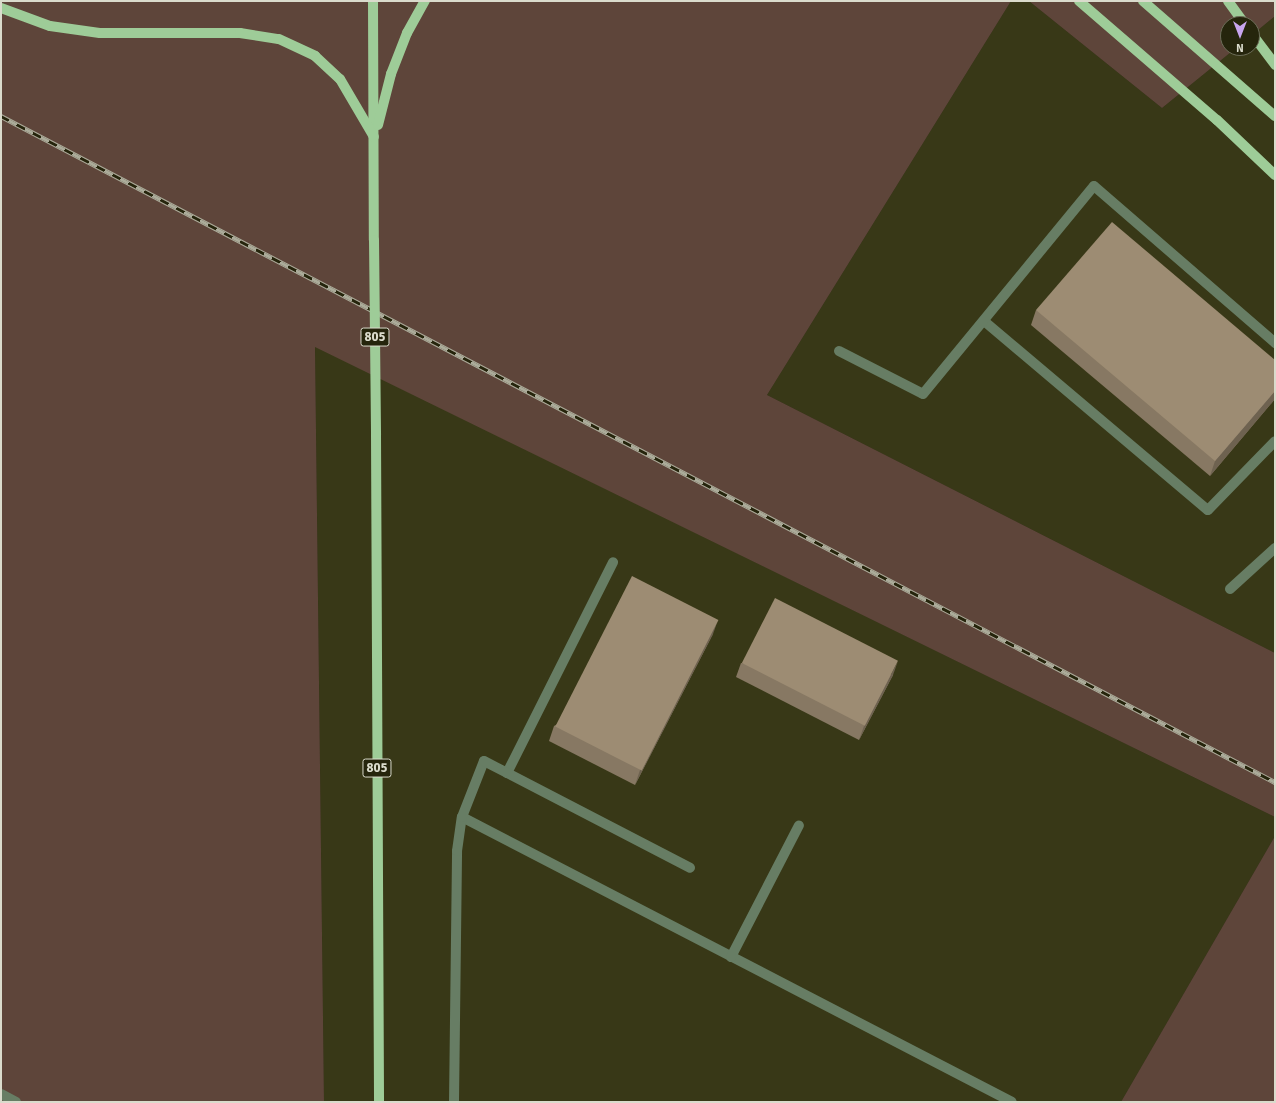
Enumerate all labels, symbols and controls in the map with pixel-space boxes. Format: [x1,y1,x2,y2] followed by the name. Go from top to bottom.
[1220,16,1260,56] north arrow
[1236,41,1244,54] text: N
[360,326,390,348] road number: 805
[362,757,392,779] road number: 805

